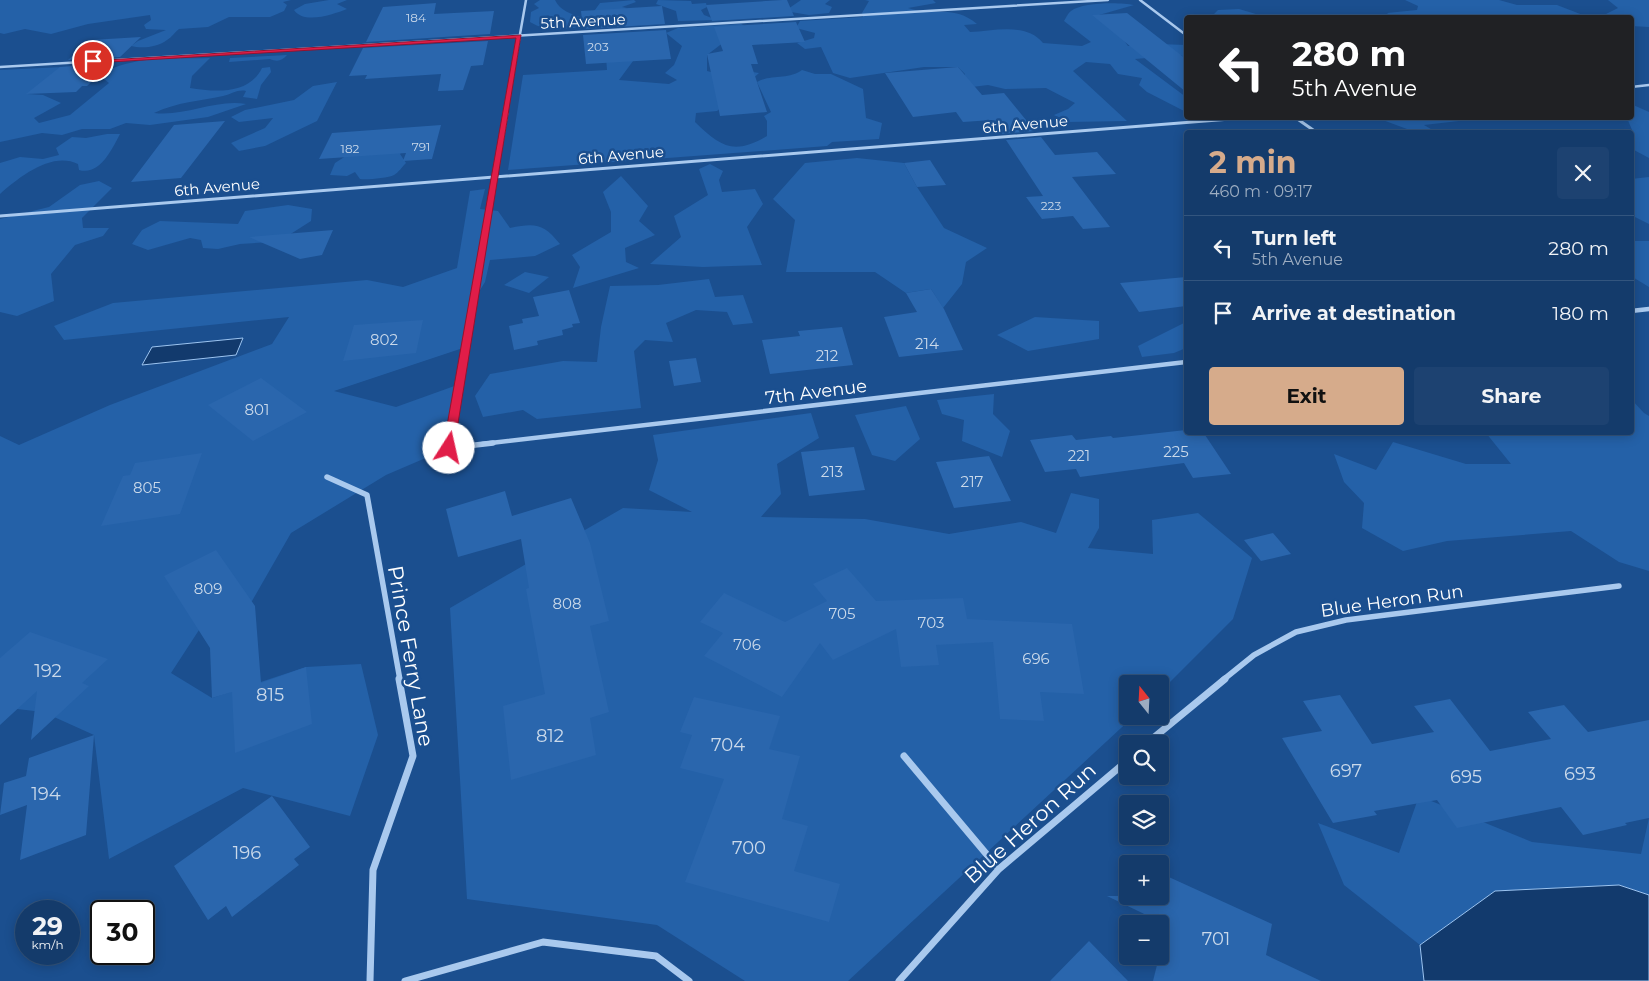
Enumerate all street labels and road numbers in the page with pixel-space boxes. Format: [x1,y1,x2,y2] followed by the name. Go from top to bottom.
[540,9,626,33] street label: 5th Avenue
[981,111,1069,137] street label: 6th Avenue
[577,142,665,168] street label: 6th Avenue
[173,174,261,200] street label: 6th Avenue
[764,375,868,409] street label: 7th Avenue
[383,564,439,748] street label: Prince Ferry Lane
[1319,580,1465,622] street label: Blue Heron Run
[959,757,1101,889] street label: Blue Heron Run

